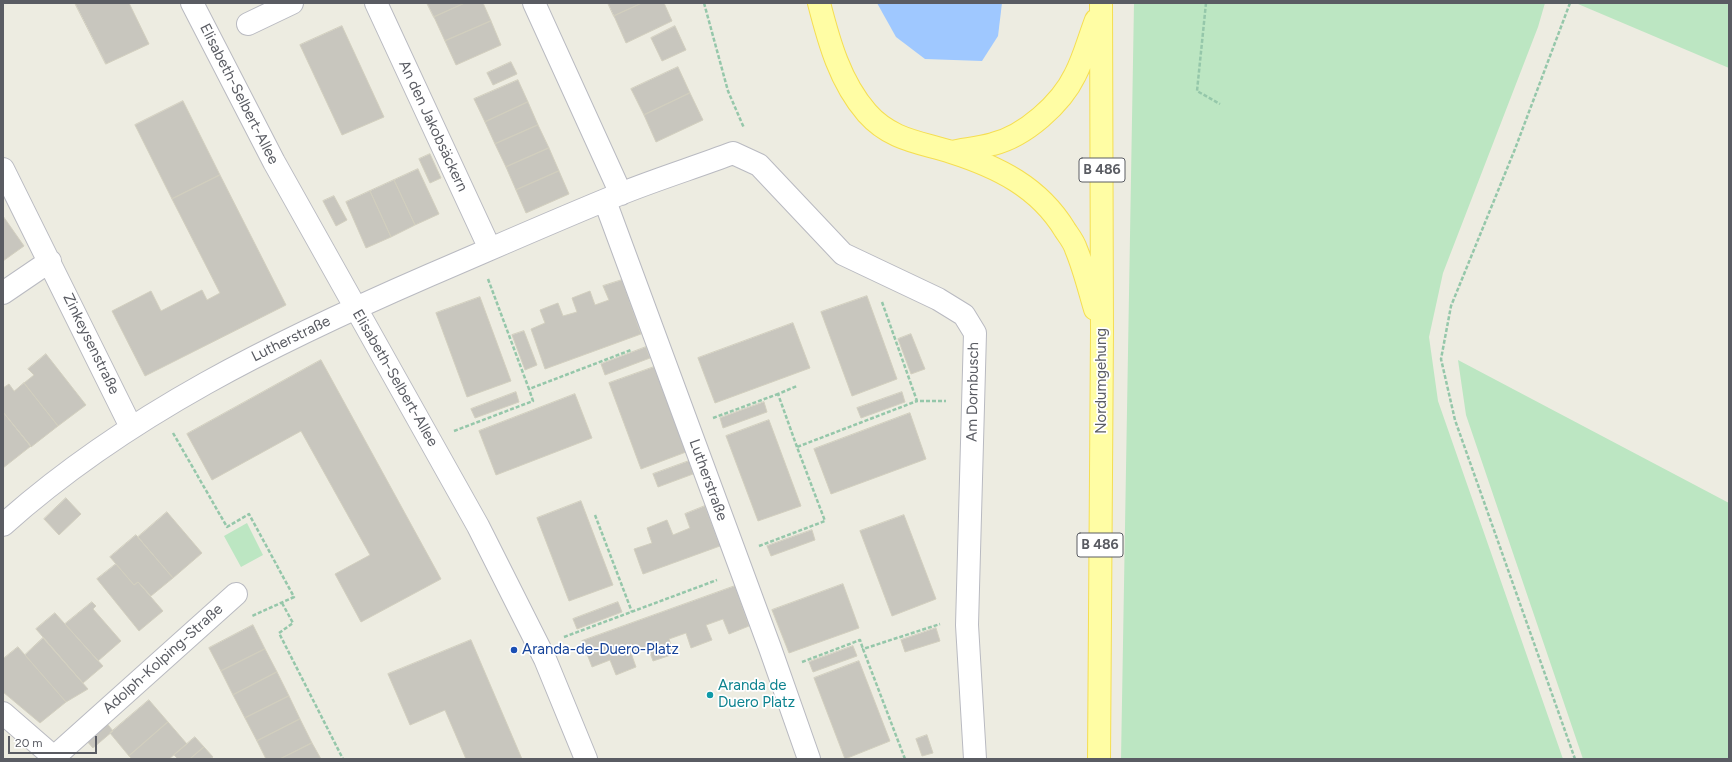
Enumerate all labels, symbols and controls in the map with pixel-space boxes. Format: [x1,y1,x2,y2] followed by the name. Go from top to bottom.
[196,21,282,167] street label: Elisabeth-Selbert-Allee
[395,58,471,194] street label: An den Jakobsäckern
[1079,158,1125,182] road number: B 486
[59,291,123,397] street label: Zinkeysenstraße
[348,306,442,450] street label: Elisabeth-Selbert-Allee
[249,312,333,366] street label: Lutherstraße
[1093,328,1111,434] street label: Nordumgehung
[963,342,983,442] street label: Am Dornbusch
[685,437,731,523] street label: Lutherstraße
[1077,533,1123,557] road number: B 486
[99,600,227,718] street label: Adolph-Kolping-Straße
[522,641,679,659] place label: Aranda-de-Duero-Platz
[509,645,519,655] marker: Aranda-de-Duero-Platz
[718,677,795,712] place label: Aranda de Duero Platz
[705,690,715,700] marker: Aranda de Duero Platz
[10,728,99,754] scale bar
[15,736,43,750] text: 20 m

